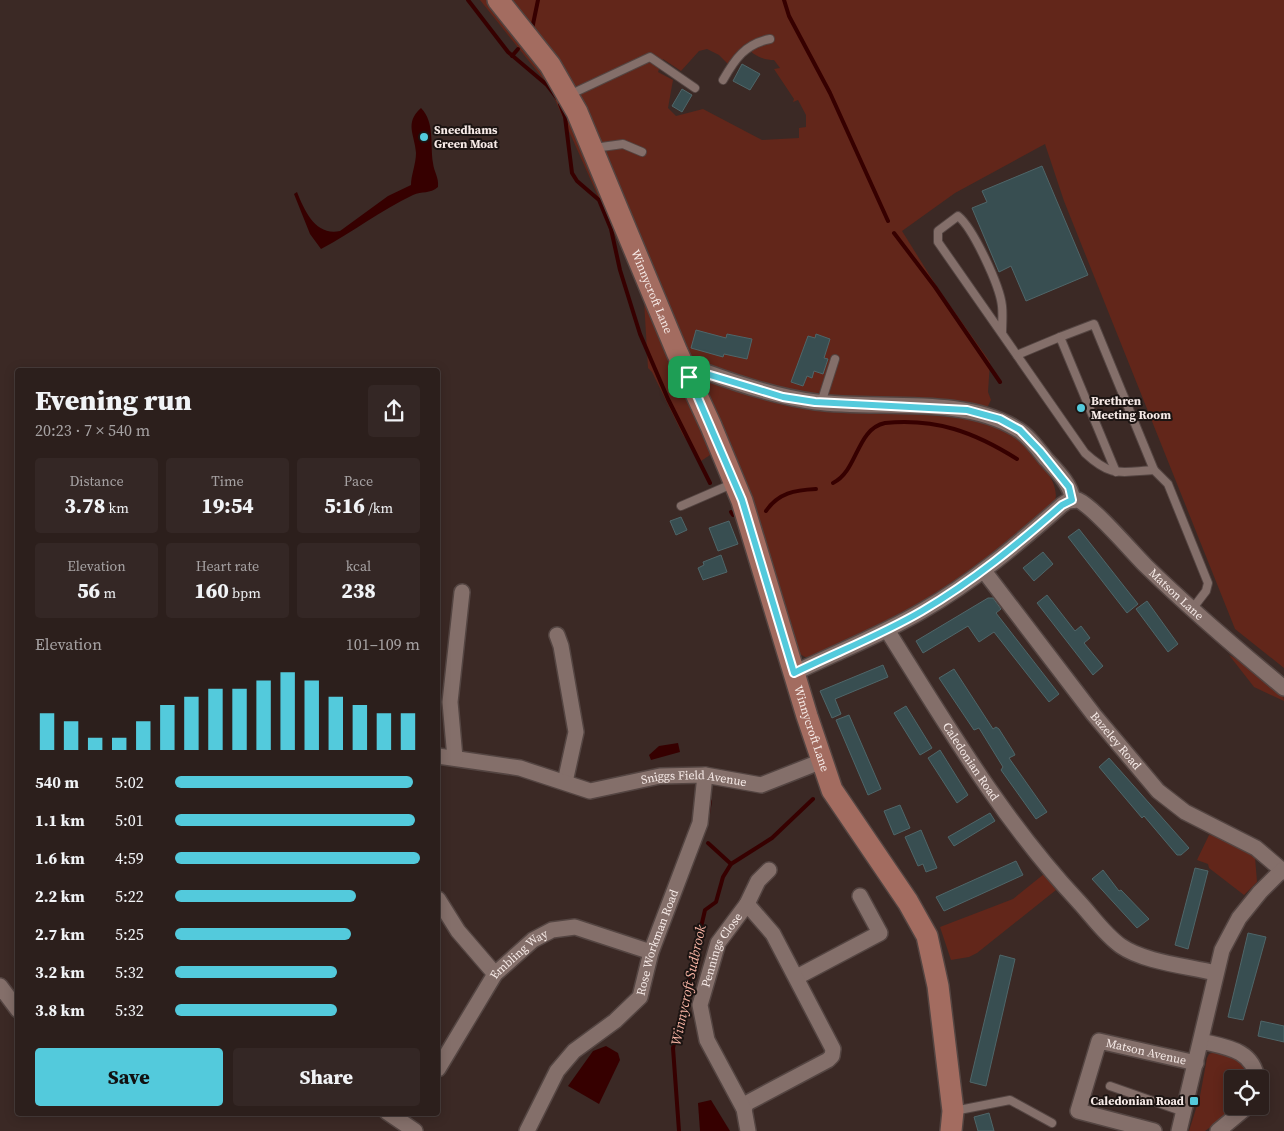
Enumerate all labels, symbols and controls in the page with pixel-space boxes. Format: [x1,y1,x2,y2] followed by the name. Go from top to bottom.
[434,122,498,152] place label: Sneedhams Green Moat
[418,131,430,143] marker: Sneedhams Green Moat
[627,247,676,336] street label: Winnycroft Lane
[668,356,710,398] pin
[675,363,703,391] icon: arrive
[35,381,192,419] text: Evening run
[368,385,420,437] button: share
[1091,393,1171,423] place label: Brethren Meeting Room
[1075,402,1087,414] marker: Brethren Meeting Room
[35,419,150,441] text: 20:23 · 7 × 540 m
[69,471,124,491] text: Distance
[211,471,244,491] text: Time
[344,471,373,491] text: Pace
[64,491,105,520] text: 3.78
[201,491,254,520] text: 19:54
[324,491,365,520] text: 5:16
[105,498,129,518] text: km
[365,498,393,518] text: /km
[67,556,126,576] text: Elevation
[196,556,259,576] text: Heart rate
[346,556,371,576] text: kcal
[1145,565,1207,624] street label: Matson Lane
[77,576,100,605] text: 56
[194,576,229,605] text: 160
[341,576,376,605] text: 238
[100,583,116,603] text: m
[229,583,261,603] text: bpm
[35,633,102,655] text: Elevation
[346,633,420,655] text: 101–109 m
[790,684,833,774] street label: Winnycroft Lane
[1087,709,1145,773] street label: Bazeley Road
[939,719,1003,804] street label: Caledonian Road
[639,767,748,790] street label: Sniggs Field Avenue
[35,771,79,793] text: 540 m
[115,771,144,793] text: 5:02
[35,809,85,831] text: 1.1 km
[115,809,144,831] text: 5:01
[35,847,85,869] text: 1.6 km
[115,847,144,869] text: 4:59
[35,885,85,907] text: 2.2 km
[115,885,144,907] text: 5:22
[633,887,682,997] street label: Rose Workman Road
[698,909,746,989] street label: Pennings Close
[35,923,85,945] text: 2.7 km
[115,923,144,945] text: 5:25
[665,923,711,1047] water label: Winnycroft Sudbrook
[486,925,551,982] street label: Embling Way
[35,961,85,983] text: 3.2 km
[115,961,144,983] text: 5:32
[35,999,85,1021] text: 3.8 km
[115,999,144,1021] text: 5:32
[1104,1035,1188,1069] street label: Matson Avenue
[35,1048,223,1106] button: Save
[233,1048,420,1106] button: Share
[1224,1070,1269,1115] map controls
[1224,1070,1269,1115] button: locate
[1090,1093,1184,1109] place label: Caledonian Road
[1188,1095,1200,1107] marker: Caledonian Road

